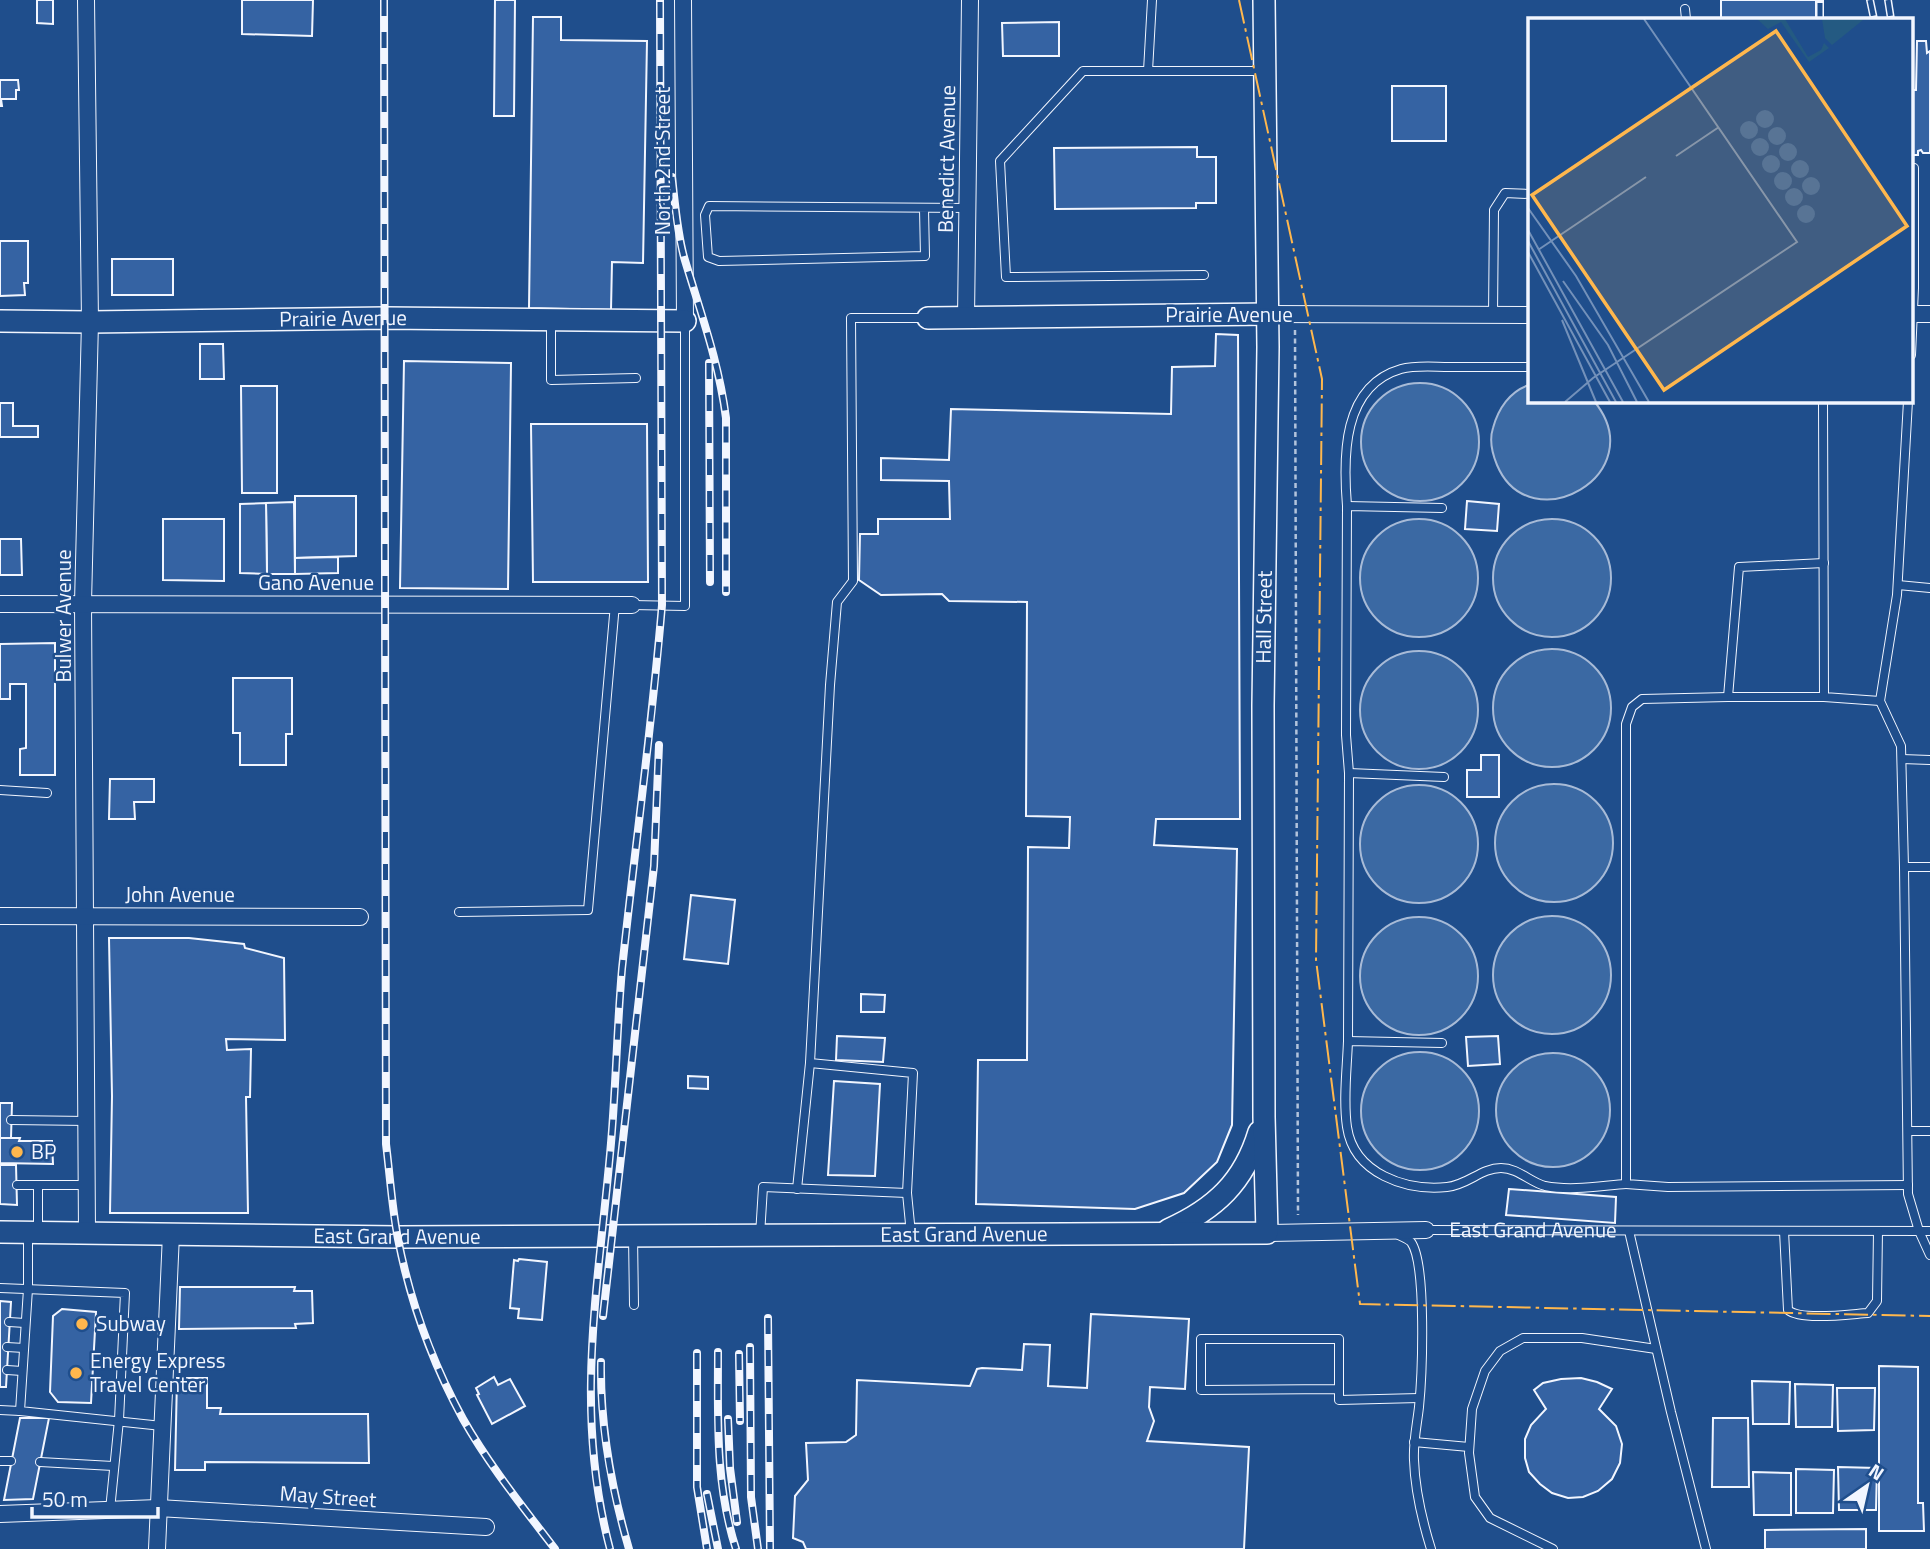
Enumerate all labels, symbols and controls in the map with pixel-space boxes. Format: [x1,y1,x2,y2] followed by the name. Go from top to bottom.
[1528,18,1912,402] inset map
[929,85,963,233] street label: Benedict Avenue
[646,86,678,235] street label: North 2nd Street
[1165,298,1293,330] street label: Prairie Avenue
[279,301,407,334] street label: Prairie Avenue
[47,549,79,683] street label: Bulwer Avenue
[258,566,374,598] street label: Gano Avenue
[1247,570,1280,664] street label: Hall Street
[125,878,235,910] street label: John Avenue
[31,1135,56,1167] place label: BP
[9,1144,25,1160] marker: BP
[1449,1213,1617,1245] street label: East Grand Avenue
[880,1217,1048,1250] street label: East Grand Avenue
[313,1219,481,1252] street label: East Grand Avenue
[96,1307,166,1339] place label: Subway
[74,1316,90,1332] marker: Subway
[90,1344,226,1400] place label: Energy Express Travel Center
[68,1365,84,1381] marker: Energy Express Travel Center
[1832,1451,1902,1521] north arrow
[1863,1456,1890,1487] text: N
[32,1476,158,1520] scale bar
[279,1477,378,1515] street label: May Street
[42,1483,88,1515] text: 50 m

